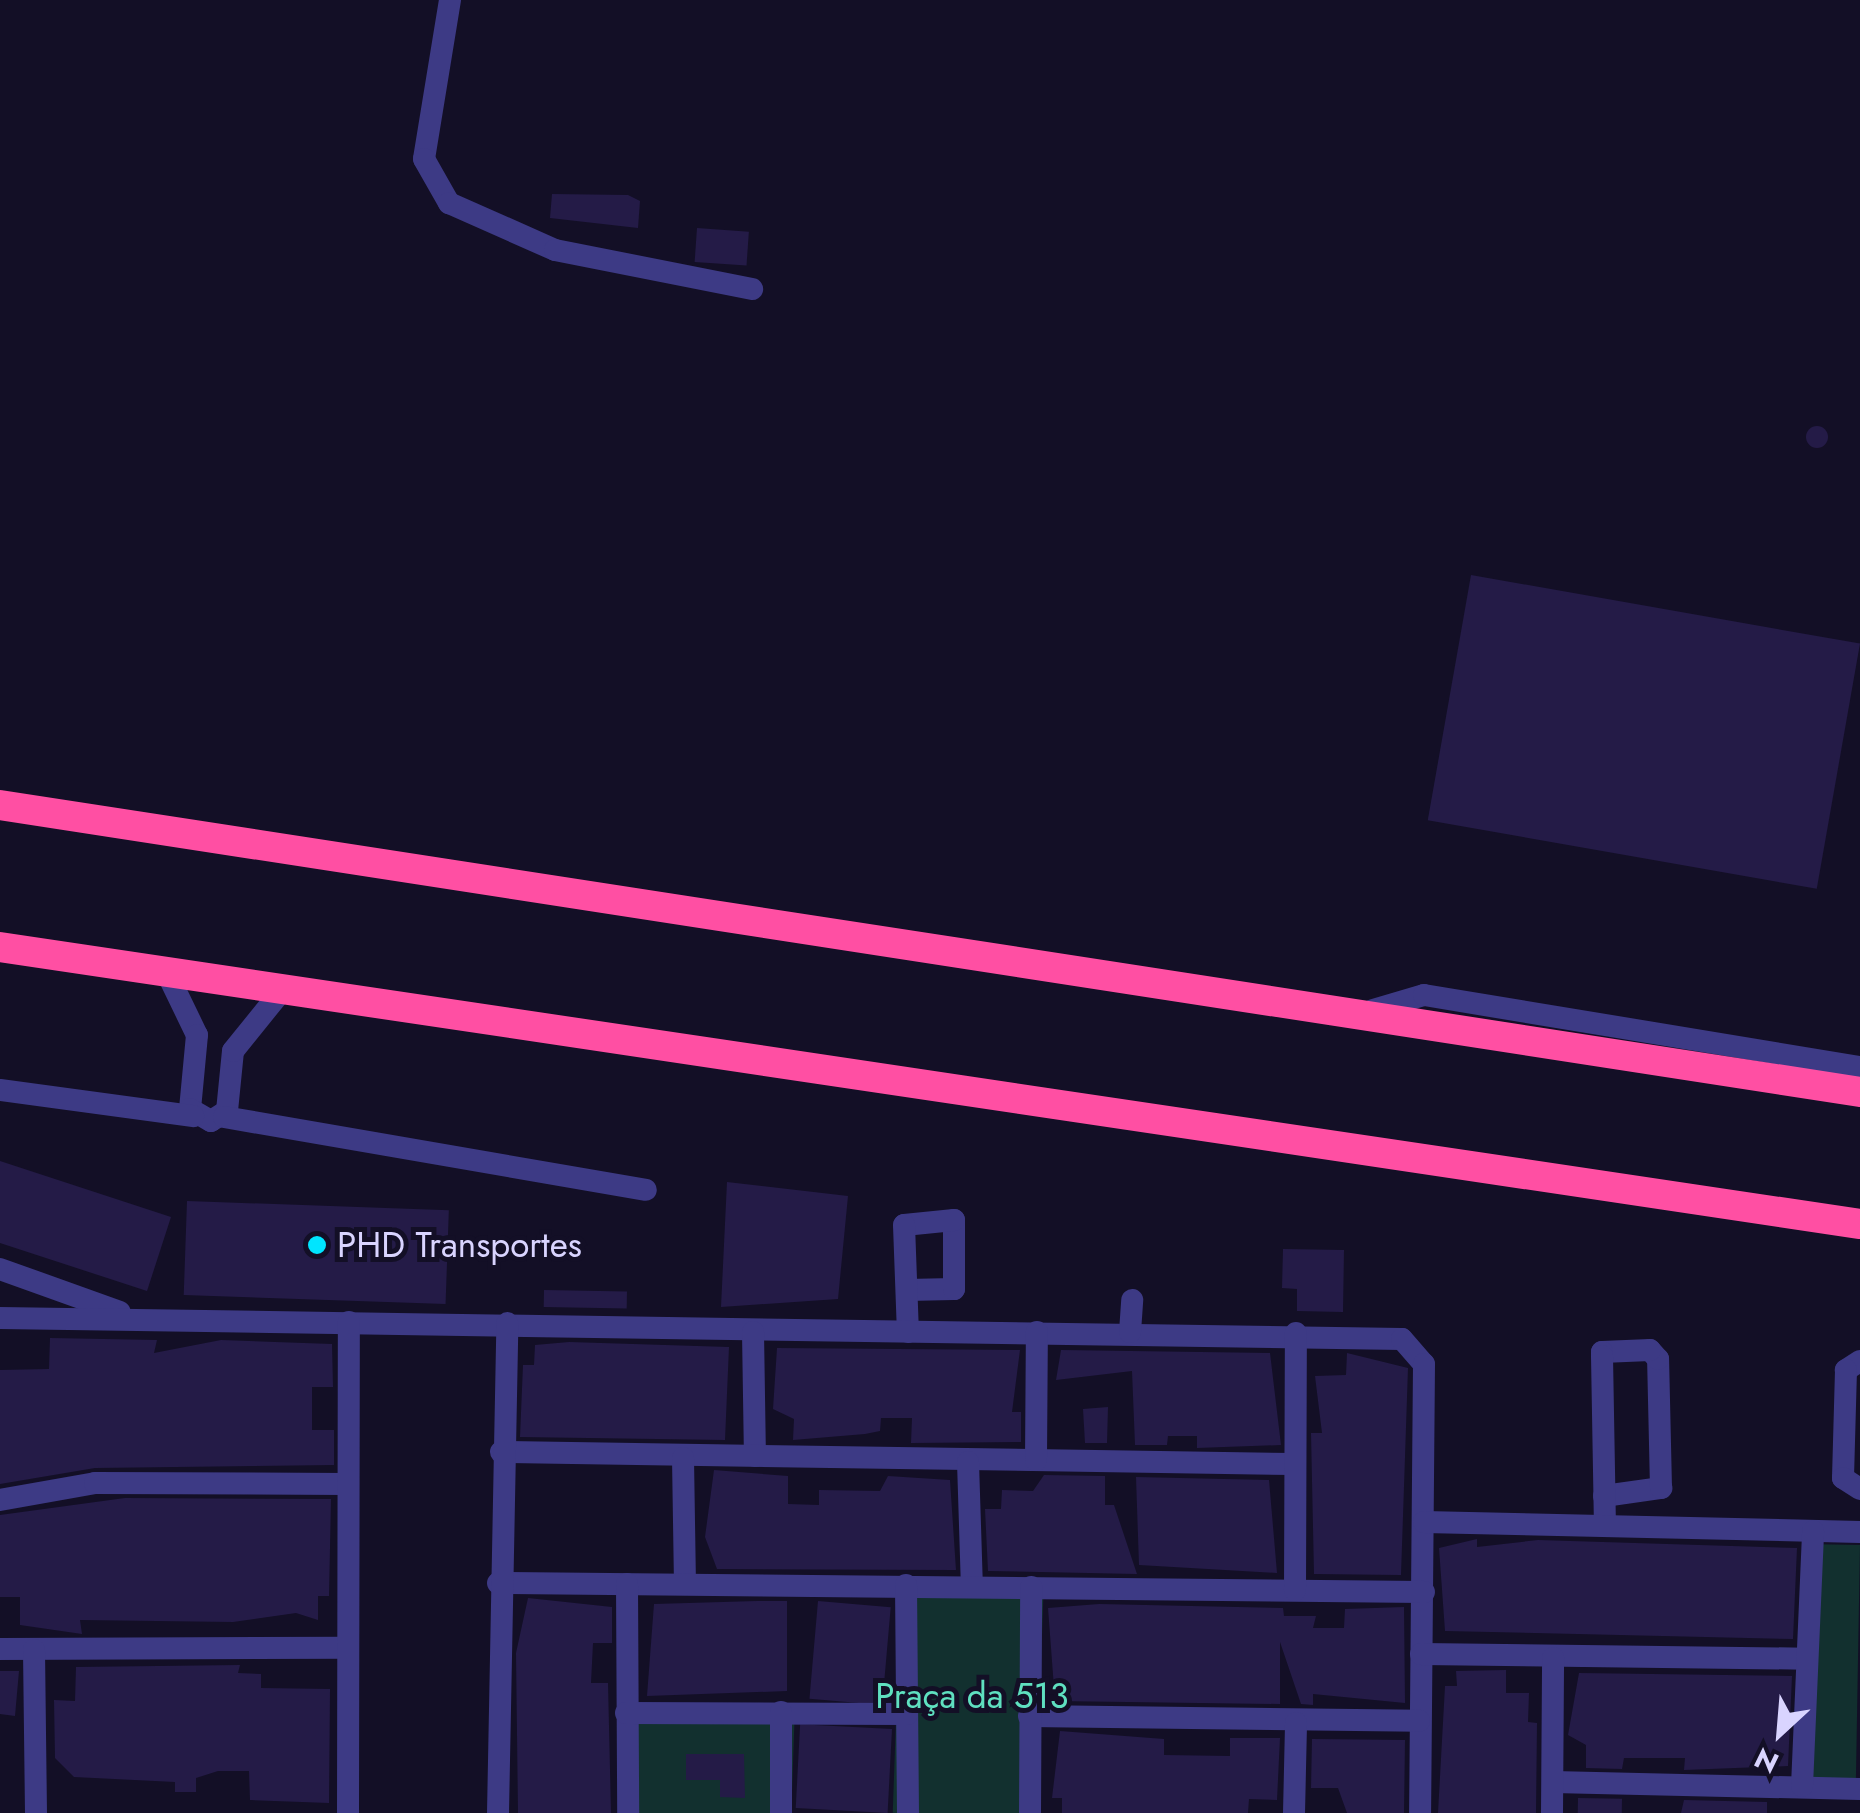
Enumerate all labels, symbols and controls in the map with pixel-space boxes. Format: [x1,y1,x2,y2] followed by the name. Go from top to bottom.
[337,1224,582,1266] place label: PHD Transportes
[306,1234,328,1256] marker: PHD Transportes
[875,1675,1069,1717] park label: Praça da 513
[1730,1683,1830,1783] north arrow
[1748,1737,1786,1784] text: N

